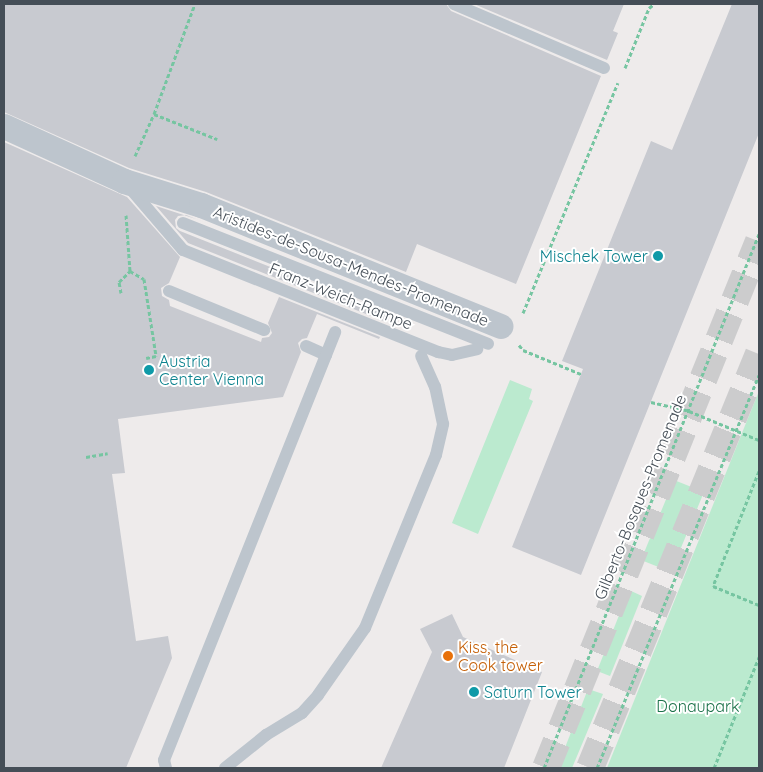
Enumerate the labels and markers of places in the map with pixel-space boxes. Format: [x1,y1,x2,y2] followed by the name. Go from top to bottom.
[540,246,648,266] place label: Mischek Tower
[652,250,664,262] marker: Mischek Tower
[159,351,264,389] place label: Austria Center Vienna
[143,364,155,376] marker: Austria Center Vienna
[458,637,543,675] place label: Kiss, the Cook tower
[442,650,454,662] marker: Kiss, the Cook tower
[484,682,582,702] place label: Saturn Tower
[468,686,480,698] marker: Saturn Tower

